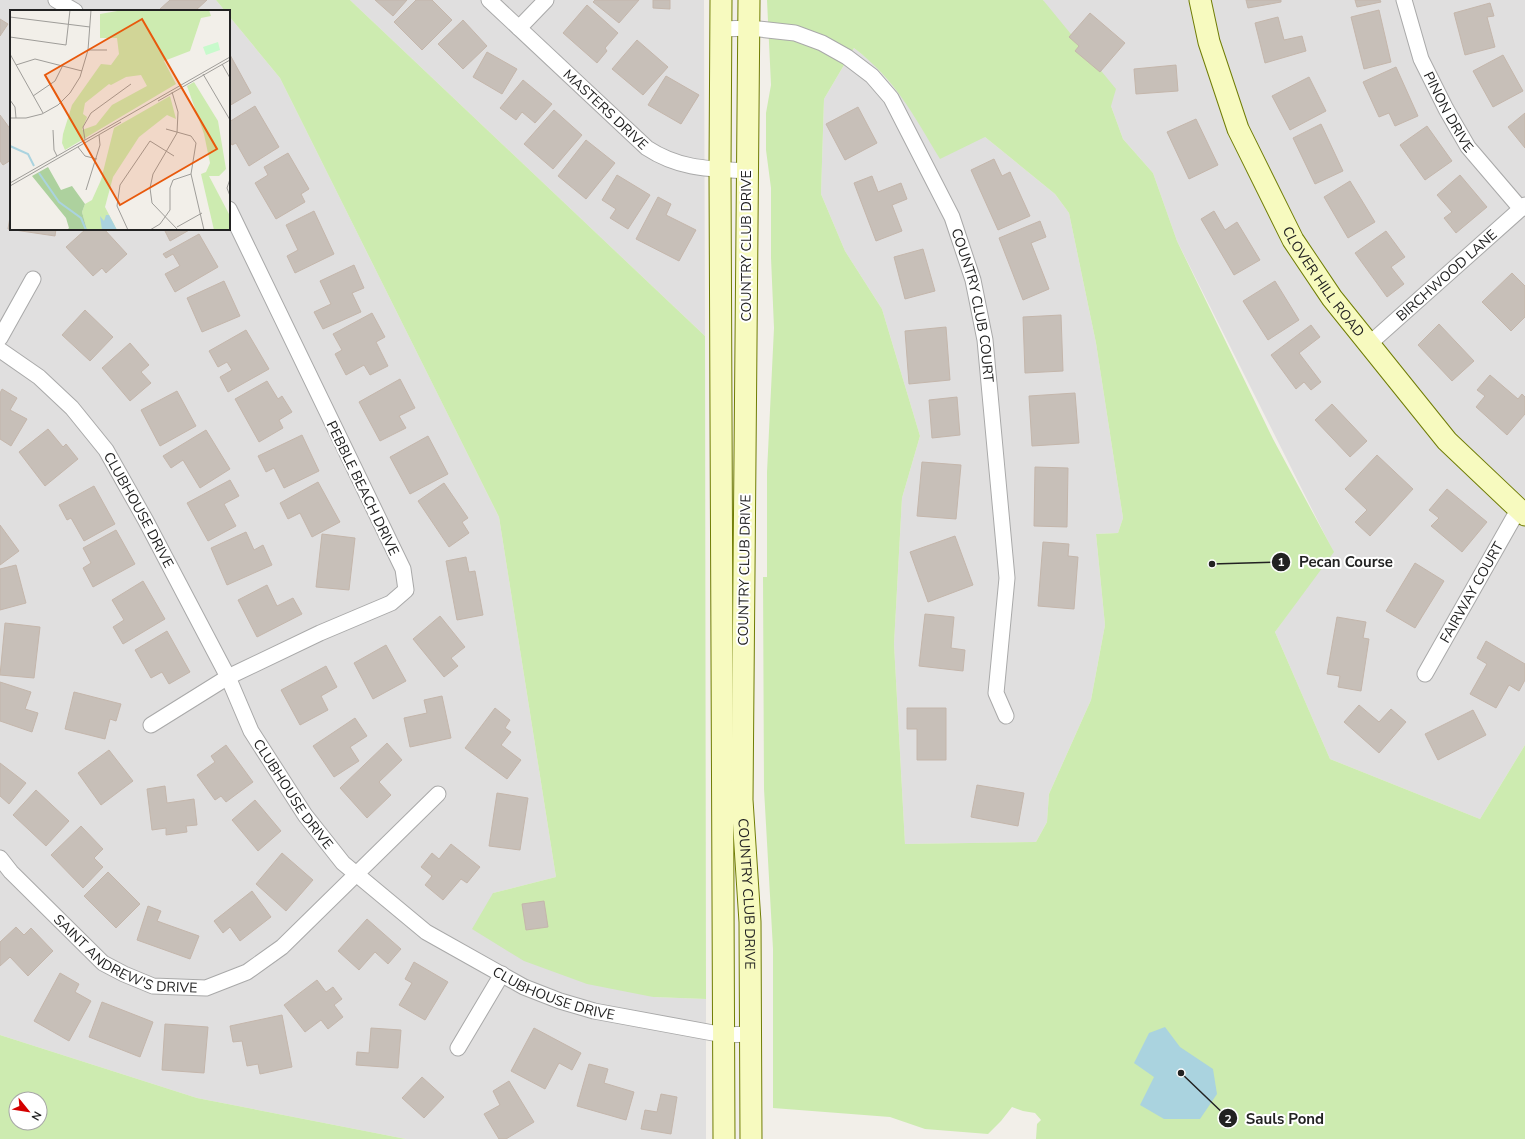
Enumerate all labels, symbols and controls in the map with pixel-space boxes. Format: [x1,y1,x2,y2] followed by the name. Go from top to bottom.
[10,10,230,230] inset map
[559,65,652,154] street label: MASTERS DRIVE
[1419,69,1478,157] street label: PINON DRIVE
[737,170,756,322] street label: COUNTRY CLUB DRIVE
[1278,223,1369,341] street label: CLOVER HILL ROAD
[1392,225,1501,326] street label: BIRCHWOOD LANE
[946,226,998,384] street label: COUNTRY CLUB COURT
[322,418,403,559] street label: PEBBLE BEACH DRIVE
[99,449,178,571] street label: CLUBHOUSE DRIVE
[734,494,755,646] street label: COUNTRY CLUB DRIVE
[1436,538,1508,647] street label: FAIRWAY COURT
[1271,548,1400,575] callout: Pecan Course
[1299,552,1393,572] text: Pecan Course
[1277,554,1285,570] text: 1
[249,735,337,853] street label: CLUBHOUSE DRIVE
[733,818,759,969] street label: COUNTRY CLUB DRIVE
[49,910,198,998] street label: SAINT ANDREW'S DRIVE
[489,962,616,1025] street label: CLUBHOUSE DRIVE
[8,1091,48,1131] north arrow
[1218,1105,1332,1132] callout: Sauls Pond
[28,1108,45,1123] text: N
[1246,1109,1324,1129] text: Sauls Pond
[1224,1111,1232,1127] text: 2

